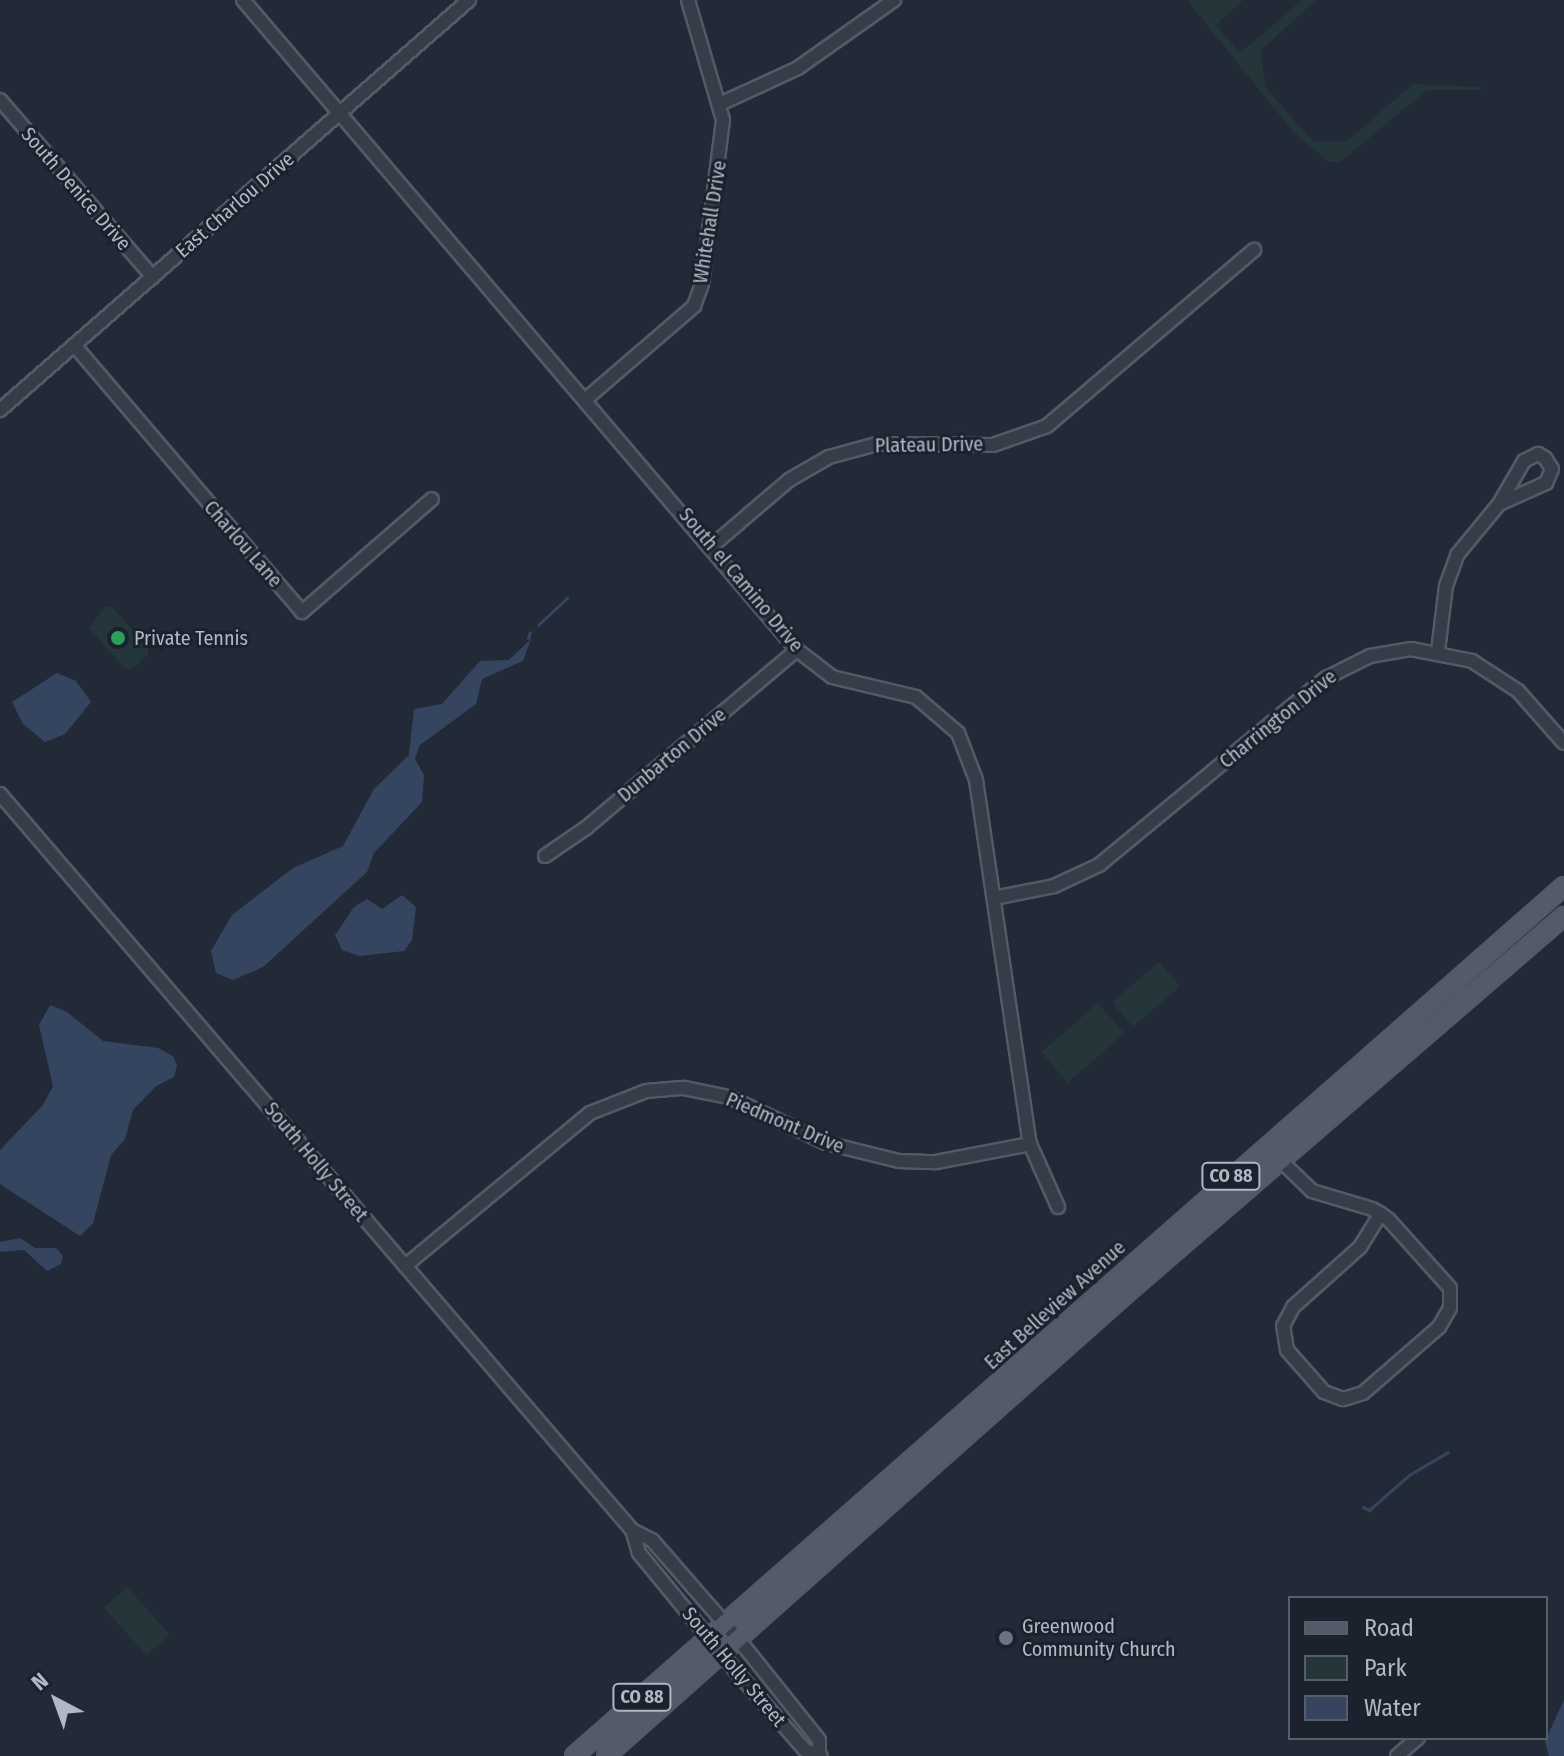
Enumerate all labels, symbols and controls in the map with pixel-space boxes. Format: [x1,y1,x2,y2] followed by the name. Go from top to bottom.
[16,123,136,255] street label: South Denice Drive
[171,147,299,263] street label: East Charlou Drive
[688,159,732,285] street label: Whitehall Drive
[875,432,983,458] street label: Plateau Drive
[199,496,287,592] street label: Charlou Lane
[674,503,808,657] street label: South el Camino Drive
[134,626,248,650] place label: Private Tennis
[109,629,127,647] marker: Private Tennis
[1215,664,1341,774] street label: Charrington Drive
[613,703,731,807] street label: Dunbarton Drive
[722,1087,848,1159] street label: Piedmont Drive
[259,1097,373,1227] street label: South Holly Street
[1201,1162,1261,1190] road number: CO 88
[980,1235,1130,1375] street label: East Belleview Avenue
[1288,1596,1548,1740] legend
[677,1602,791,1732] street label: South Holly Street
[1022,1614,1176,1661] place label: Greenwood Community Church
[1364,1614,1414,1642] text: Road
[997,1629,1015,1647] marker: Greenwood Community Church
[1364,1654,1407,1682] text: Park
[16,1660,96,1740] north arrow
[26,1667,54,1696] text: N
[612,1683,672,1711] road number: CO 88
[1364,1694,1421,1722] text: Water

